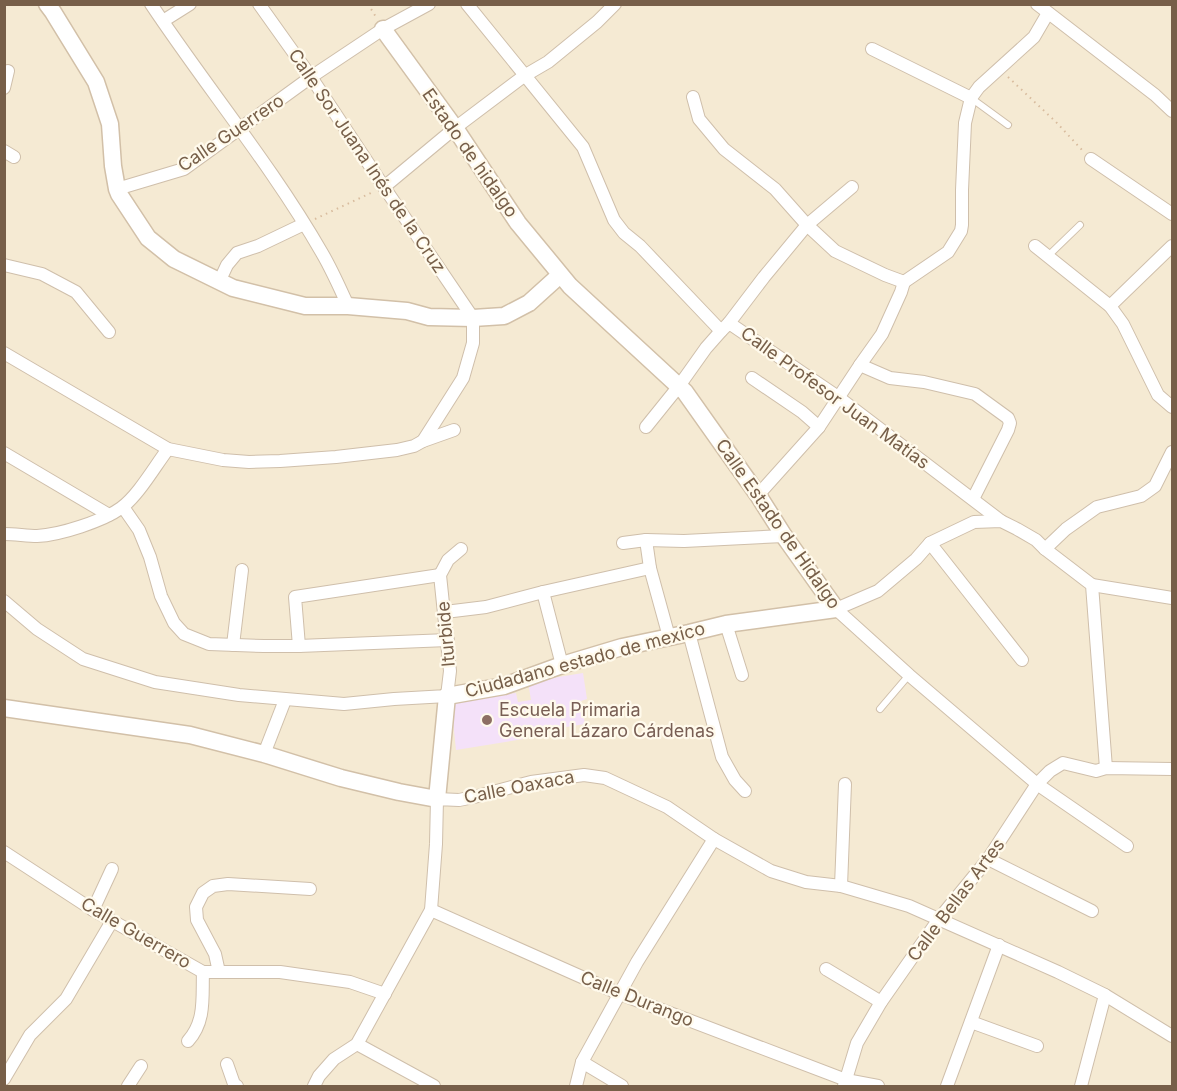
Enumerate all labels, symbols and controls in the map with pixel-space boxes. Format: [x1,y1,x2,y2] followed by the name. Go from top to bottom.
[284,45,450,277] street label: Calle Sor Juana Inés de la Cruz
[418,84,523,221] street label: Estado de hidalgo
[174,89,288,176] street label: Calle Guerrero
[737,322,934,473] street label: Calle Profesor Juan Matías
[712,435,845,613] street label: Calle Estado de Hidalgo
[432,600,459,668] street label: Iturbide
[463,617,707,702] street label: Ciudadano estado de mexico
[499,699,715,741] place label: Escuela Primaria General Lázaro Cárdenas
[480,713,494,727] marker: Escuela Primaria General Lázaro Cárdenas
[462,766,576,807] street label: Calle Oaxaca
[903,834,1009,965] street label: Calle Bellas Artes
[78,893,195,973] street label: Calle Guerrero
[577,966,697,1031] street label: Calle Durango

